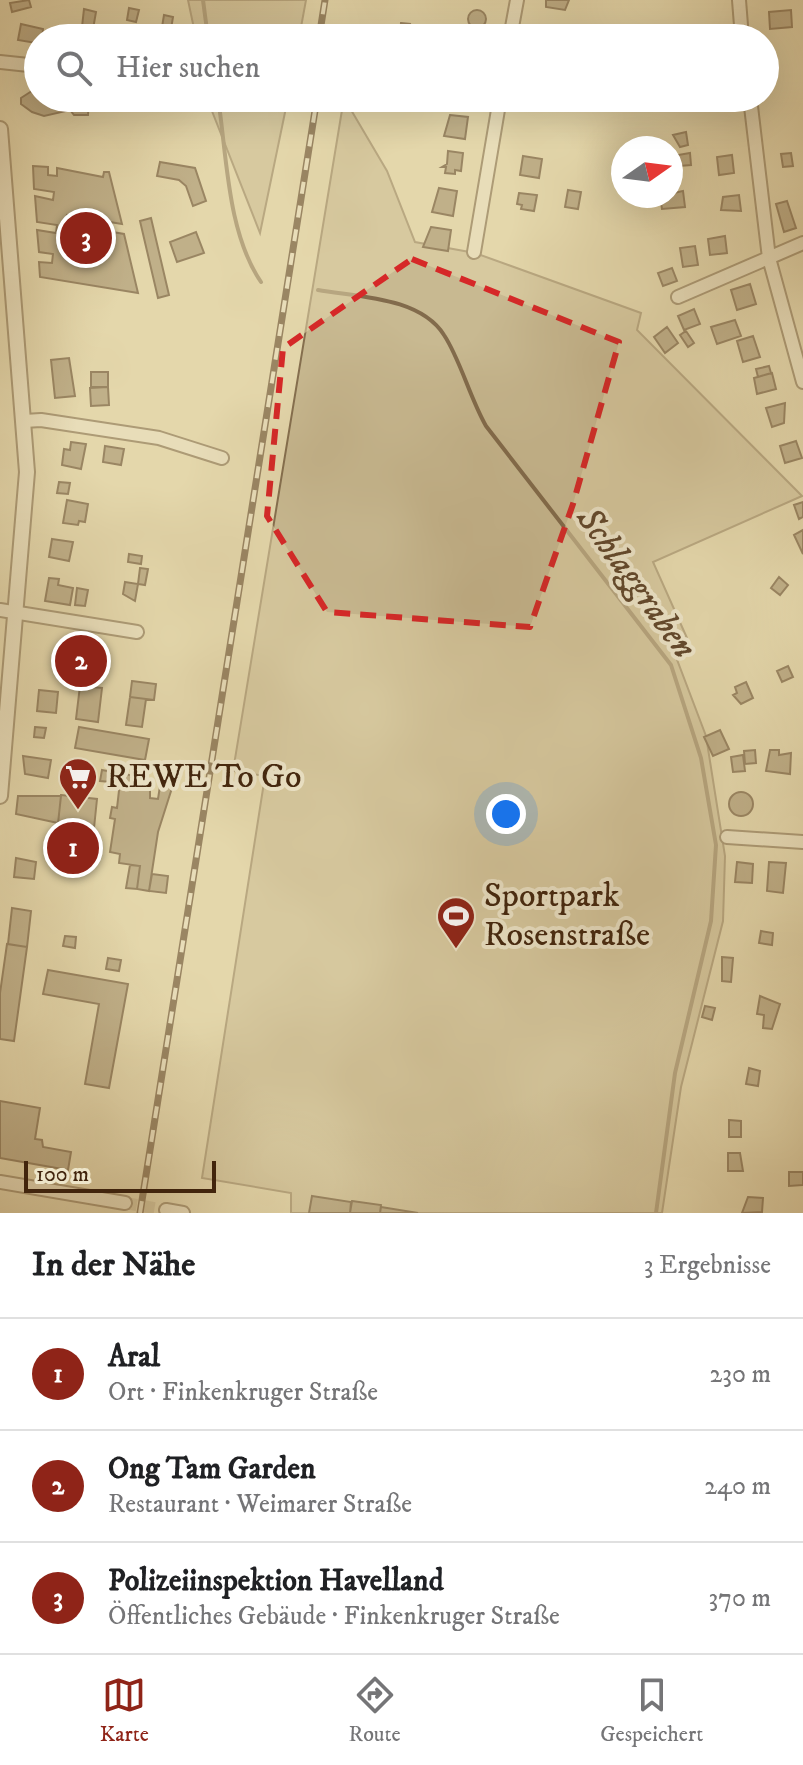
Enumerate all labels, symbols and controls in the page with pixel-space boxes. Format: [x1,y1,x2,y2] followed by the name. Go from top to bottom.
[24,24,779,112] search box
[52,46,96,90] icon: search
[116,50,260,87] text: Hier suchen
[611,136,683,208] north arrow
[60,208,112,268] pin: 3
[565,497,706,668] water label: Schlaggraben
[55,631,107,691] pin: 2
[57,756,99,811] supermarket icon: REWE To Go
[106,756,301,798] place label: REWE To Go
[486,794,526,834] your location
[47,818,99,878] pin: 1
[484,875,650,956] place label: Sportpark Rosenstraße
[435,895,477,950] sports icon: Sportpark Rosenstraße
[24,1157,216,1193] scale bar
[36,1161,89,1188] text: 100 m
[32,1244,195,1286] text: In der Nähe
[644,1249,771,1282] text: 3 Ergebnisse
[108,1339,160,1376] text: Aral
[53,1358,63,1391] text: 1
[709,1358,771,1391] text: 230 m
[108,1376,378,1409] text: Ort · Finkenkruger Straße
[108,1451,316,1488] text: Ong Tam Garden
[52,1470,64,1503] text: 2
[704,1470,771,1503] text: 240 m
[108,1488,412,1521] text: Restaurant · Weimarer Straße
[108,1563,444,1600] text: Polizeiinspektion Havelland
[53,1582,63,1615] text: 3
[709,1582,771,1615] text: 370 m
[108,1600,560,1633] text: Öffentliches Gebäude · Finkenkruger Straße
[100,1673,149,1748] tab: Karte
[349,1673,401,1748] tab: Route
[600,1673,703,1748] tab: Gespeichert

